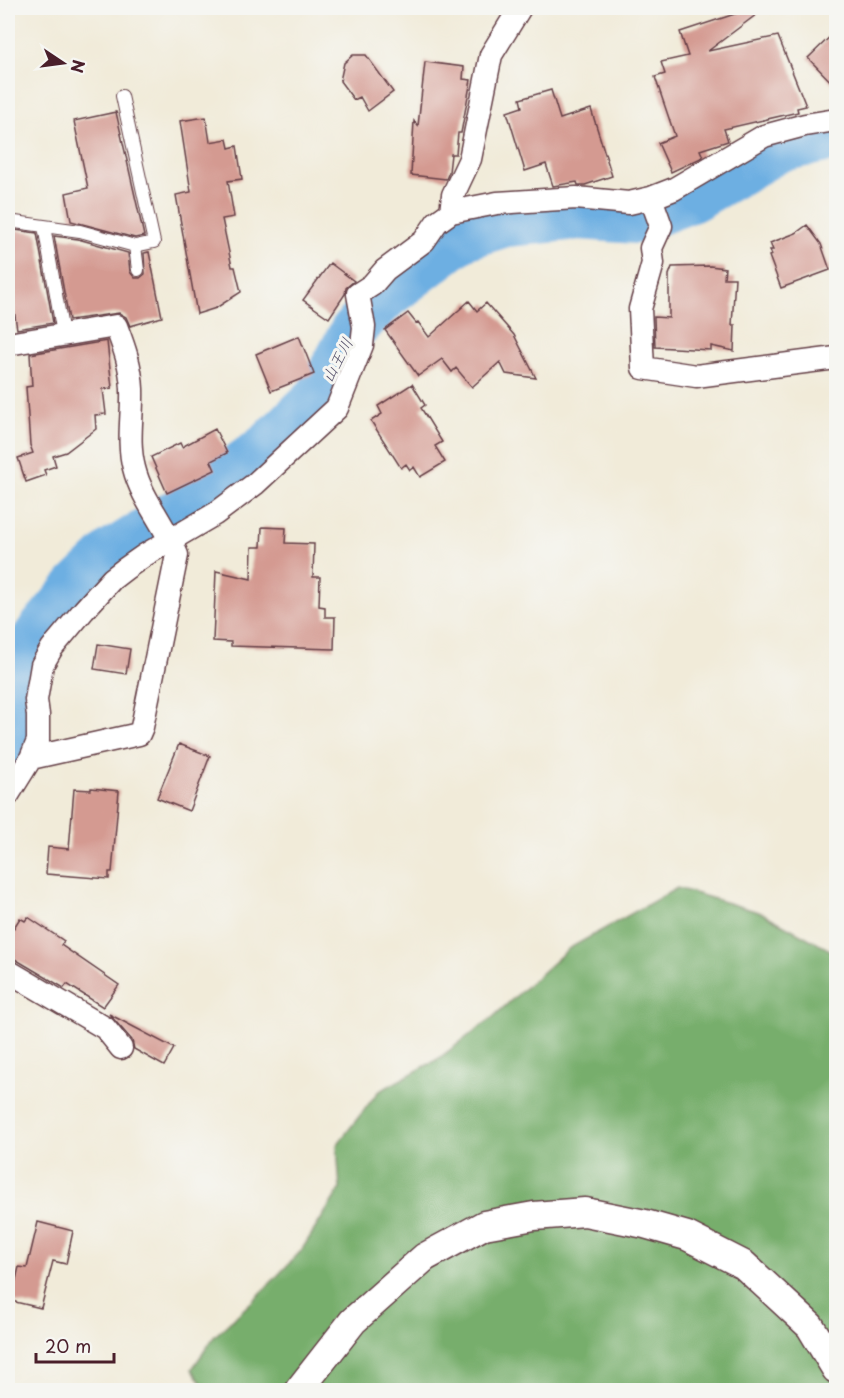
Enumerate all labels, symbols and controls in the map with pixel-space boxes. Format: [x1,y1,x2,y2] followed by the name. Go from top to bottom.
[33,33,93,93] north arrow
[65,58,92,75] text: N
[314,333,358,386] water label: 山王川
[36,1326,114,1364] scale bar
[45,1332,91,1359] text: 20 m

